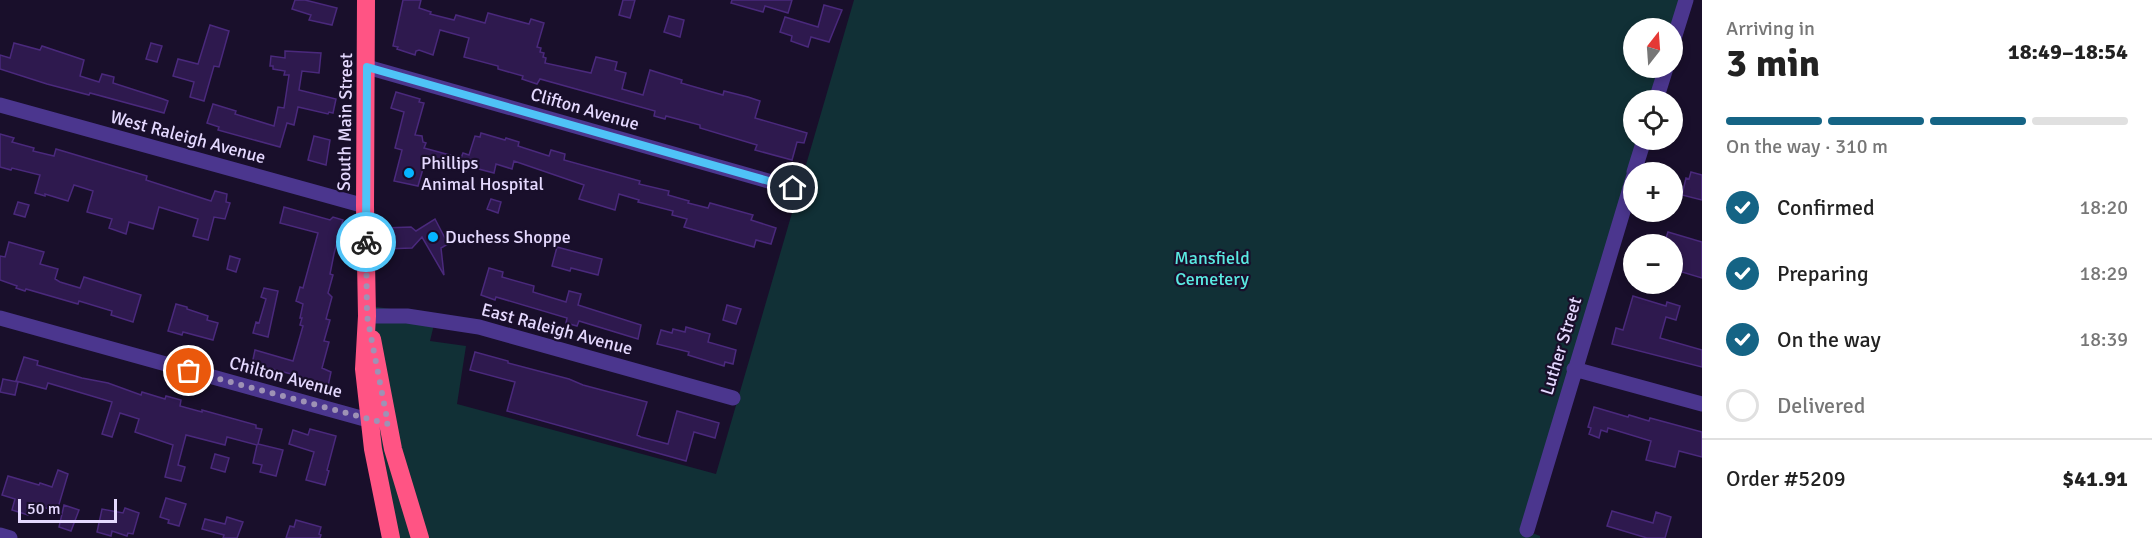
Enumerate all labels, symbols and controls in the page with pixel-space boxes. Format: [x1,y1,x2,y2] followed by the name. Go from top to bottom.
[1726,16,1815,41] text: Arriving in
[1623,18,1683,78] north arrow
[1623,18,1683,294] map controls
[2008,38,2128,65] text: 18:49–18:54
[1726,39,1820,87] text: 3 min
[333,53,357,191] street label: South Main Street
[528,83,642,135] street label: Clifton Avenue
[1623,90,1683,150] button: locate
[108,106,268,168] street label: West Raleigh Avenue
[1726,134,1888,159] text: On the way · 310 m
[421,152,544,195] place label: Phillips Animal Hospital
[767,162,818,213] pin
[1623,162,1683,222] button: +
[402,166,416,180] marker: Phillips Animal Hospital
[776,171,809,204] icon: home
[1726,191,1759,224] icon: check
[1777,194,1875,221] text: Confirmed
[2079,195,2128,220] text: 18:20
[336,212,396,272] courier
[350,226,383,259] icon: bike
[445,226,571,248] place label: Duchess Shoppe
[426,230,440,244] marker: Duchess Shoppe
[1623,234,1683,294] button: −
[1174,247,1250,290] park label: Mansfield Cemetery
[1726,257,1759,290] icon: check
[1777,260,1869,287] text: Preparing
[2079,261,2128,286] text: 18:29
[1536,294,1586,398] street label: Luther Street
[479,298,635,360] street label: East Raleigh Avenue
[1726,323,1759,356] icon: check
[1777,326,1881,353] text: On the way
[2079,327,2128,352] text: 18:39
[163,345,214,396] pin
[227,351,345,403] street label: Chilton Avenue
[172,354,205,387] icon: bag
[1777,392,1865,419] text: Delivered
[1726,465,1846,492] text: Order #5209
[2062,465,2128,492] text: $41.91
[18,496,117,524] scale bar
[27,499,61,519] text: 50 m

